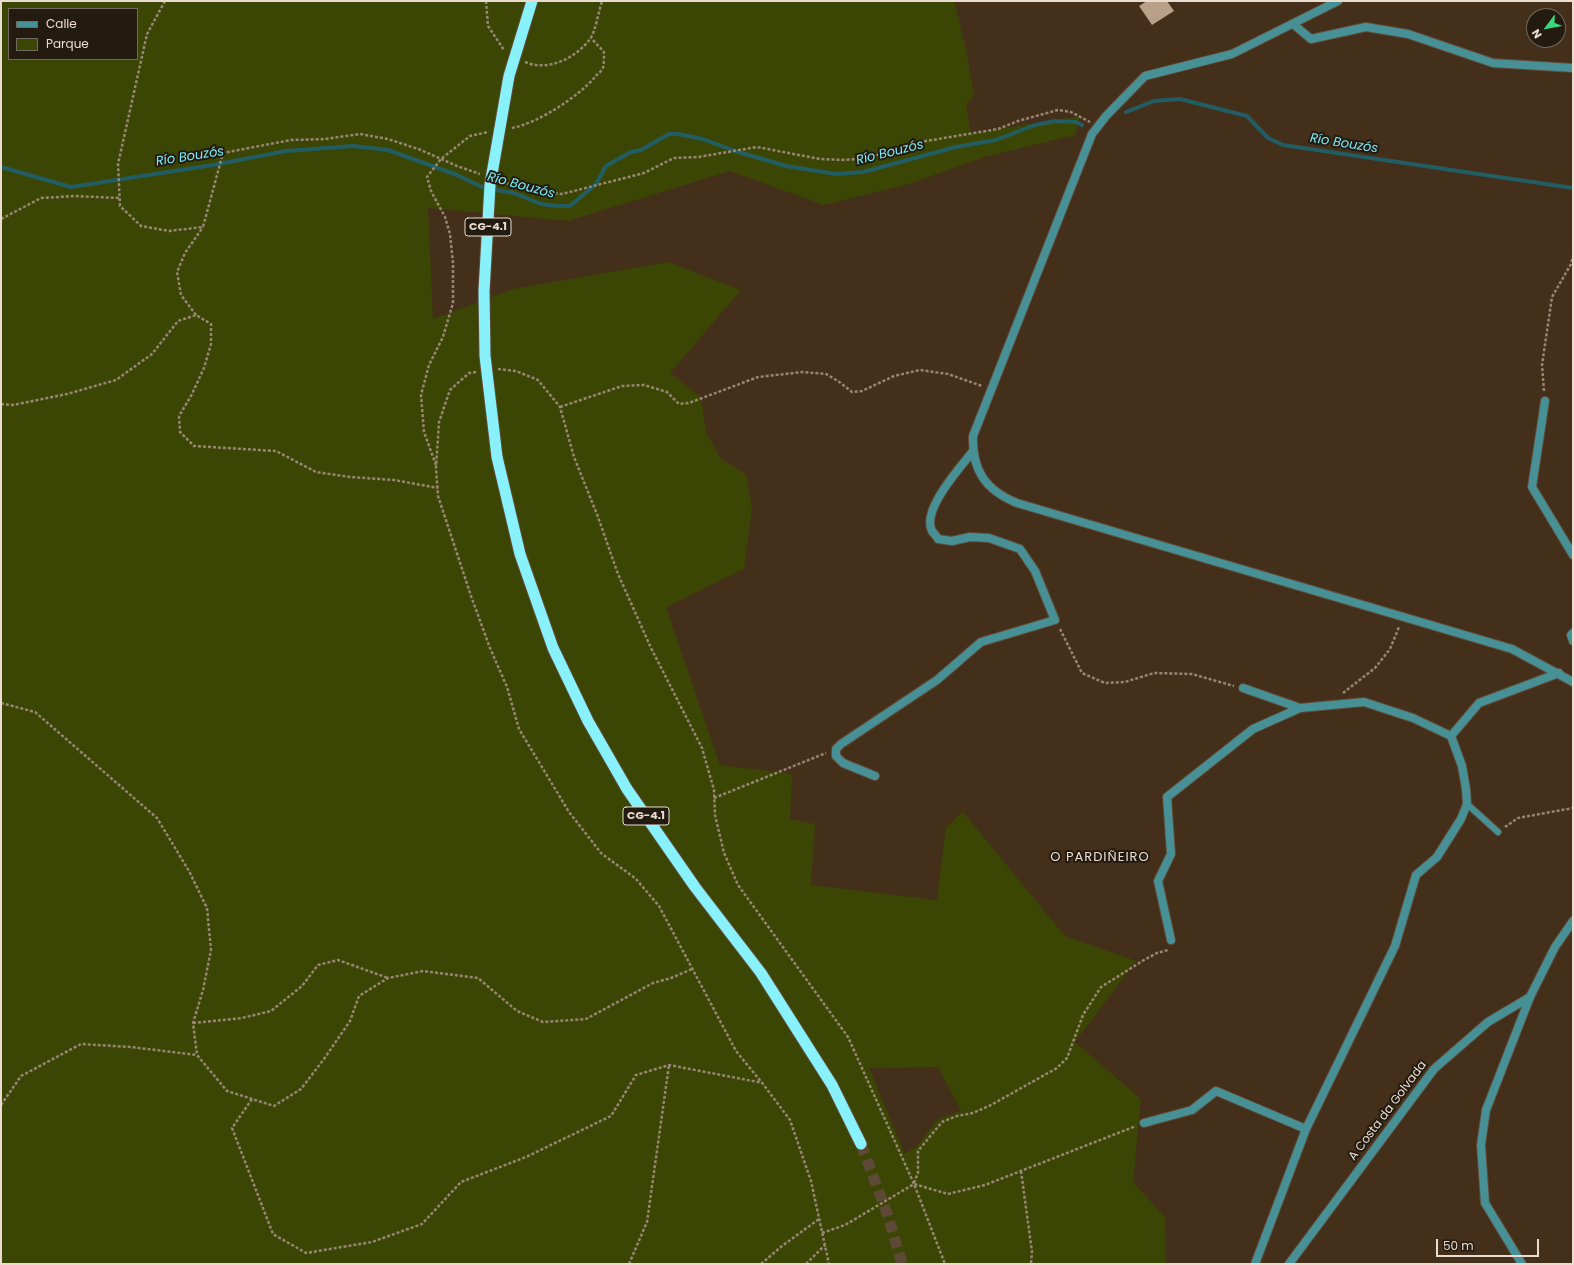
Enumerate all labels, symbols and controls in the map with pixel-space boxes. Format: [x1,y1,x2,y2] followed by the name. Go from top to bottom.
[8,8,138,60] legend
[1526,8,1566,48] north arrow
[46,15,77,32] text: Calle
[1528,26,1546,42] text: N
[46,35,89,52] text: Parque
[1309,131,1379,157] water label: Río Bouzós
[855,137,925,169] water label: Río Bouzós
[155,144,225,170] water label: Río Bouzós
[486,170,556,202] water label: Río Bouzós
[465,218,511,236] road number: CG-4.1
[623,807,669,825] road number: CG-4.1
[1050,850,1150,866] district label: O PARDIÑEIRO
[1346,1058,1430,1164] street label: A Costa da Golvada
[1438,1231,1541,1257] scale bar
[1443,1237,1474,1254] text: 50 m

